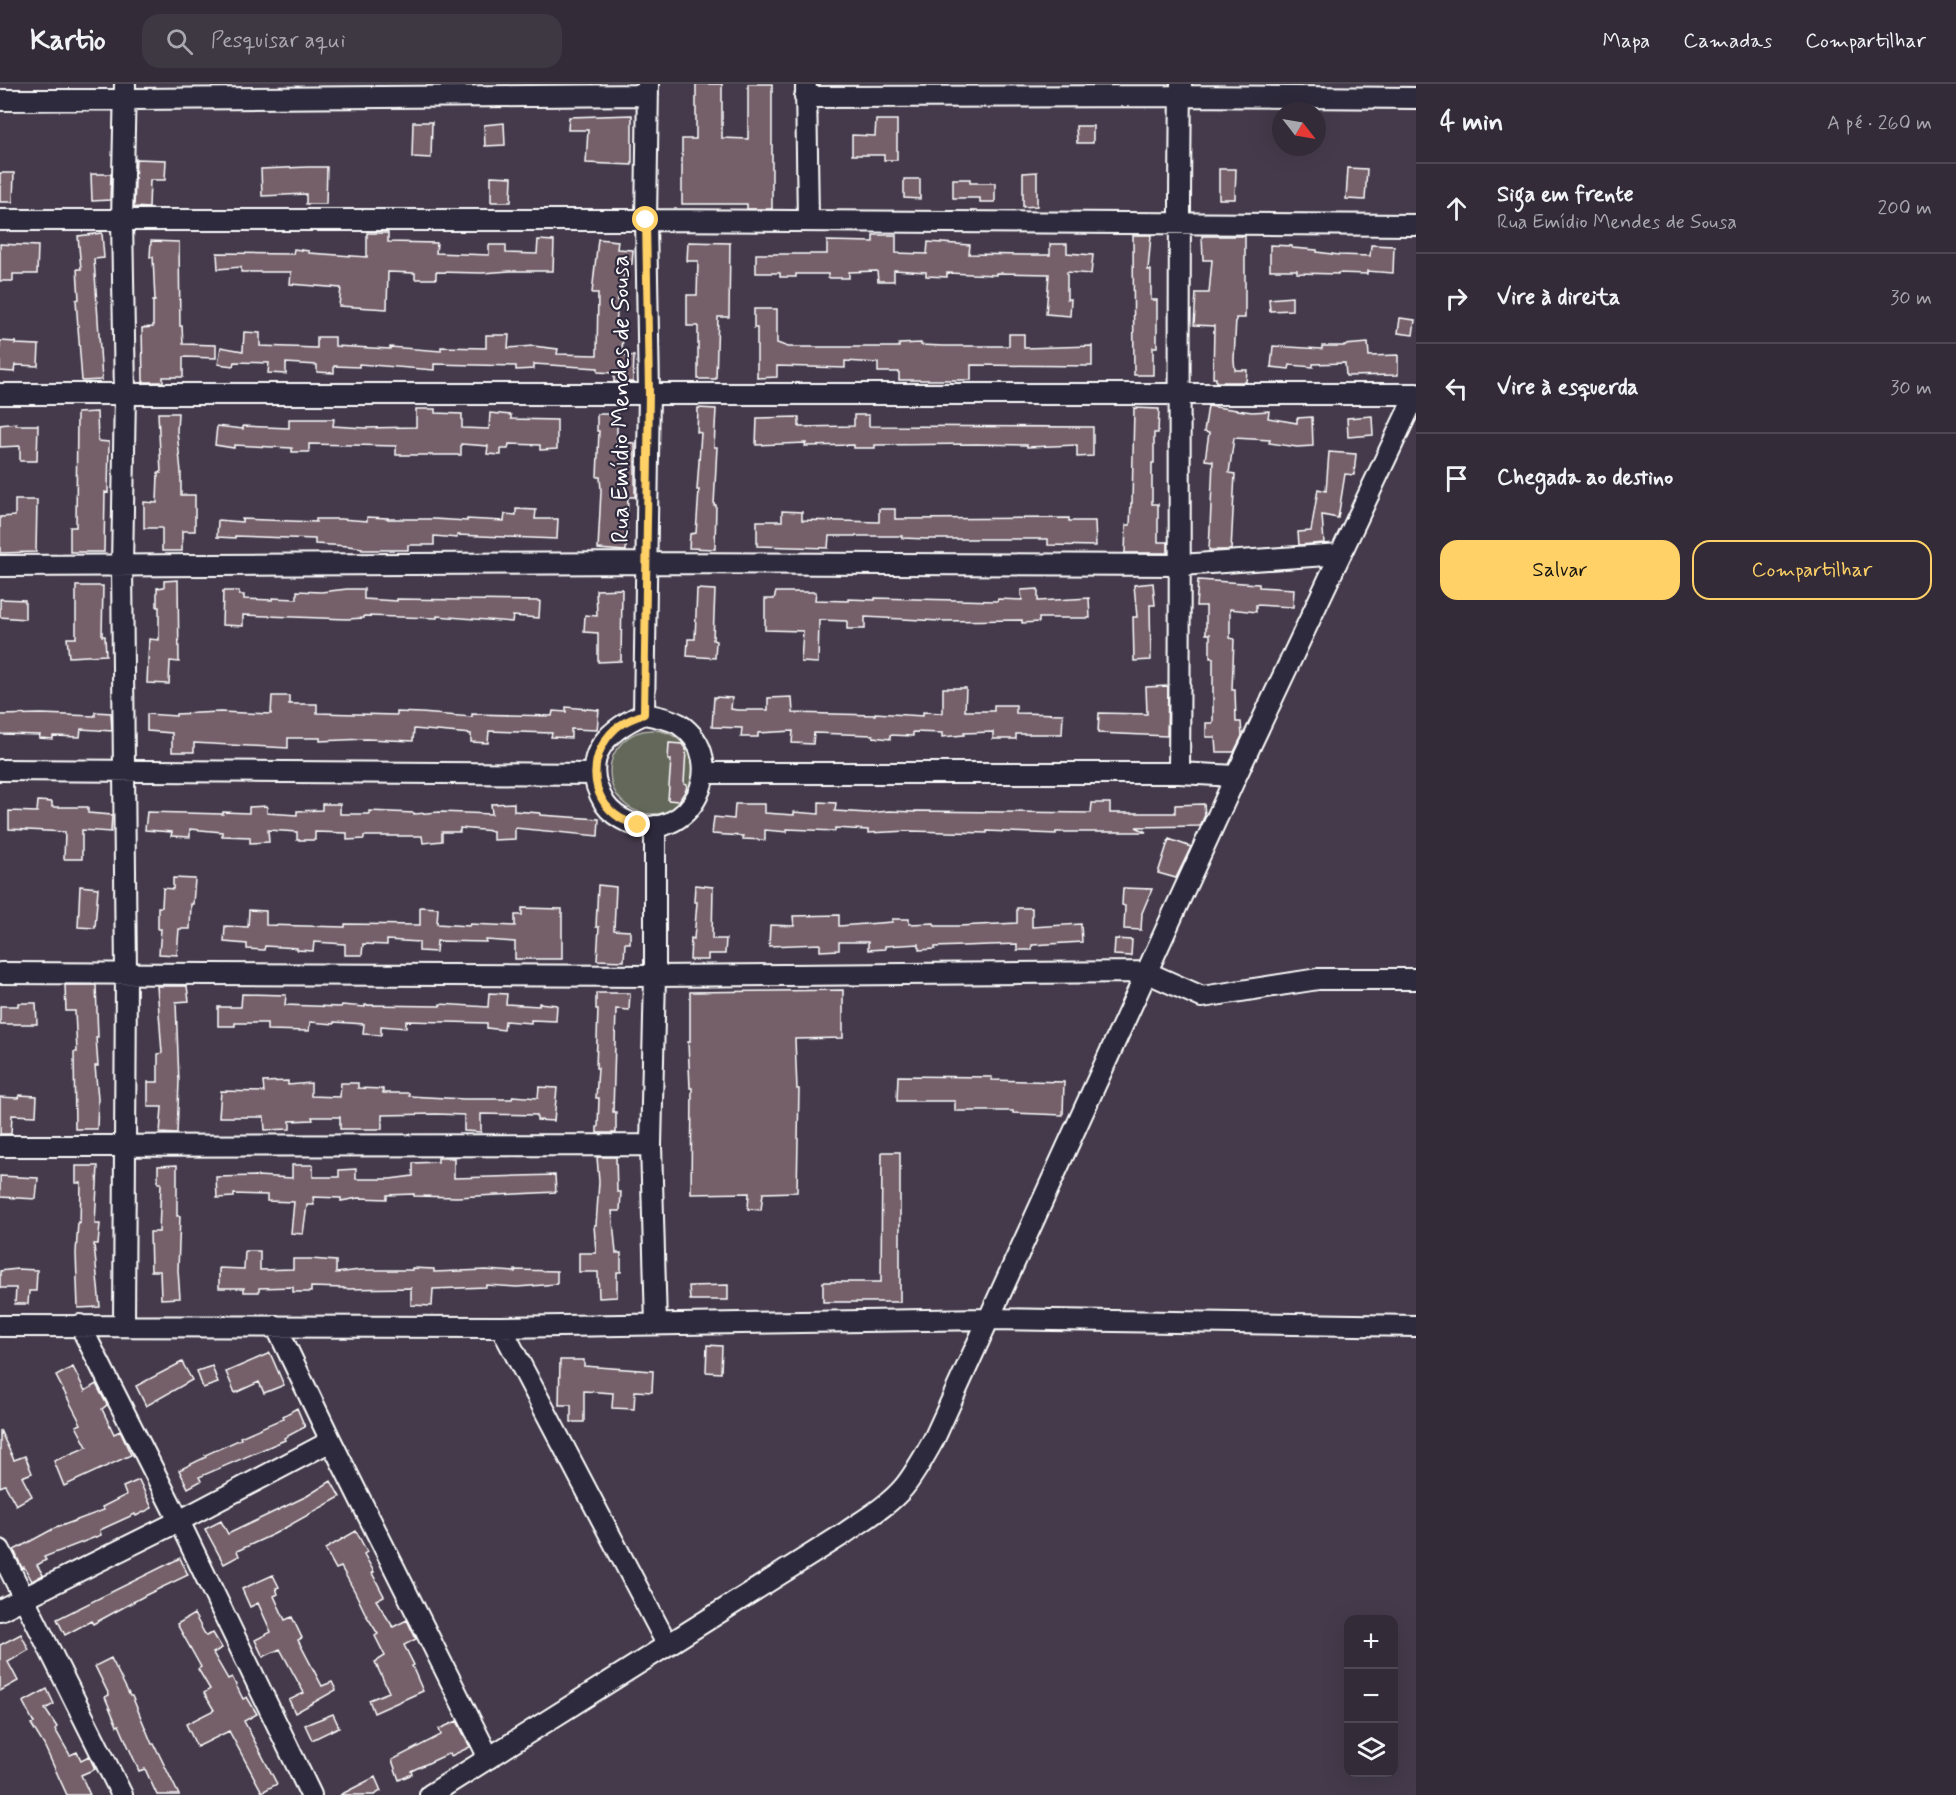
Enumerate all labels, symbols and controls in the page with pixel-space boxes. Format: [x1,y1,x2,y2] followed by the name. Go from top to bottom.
[142,14,562,68] search box
[30,23,106,60] text: Kartio
[163,25,196,58] icon: search
[211,27,346,55] text: Pesquisar aqui
[1602,27,1650,55] text: Mapa
[1683,27,1772,55] text: Camadas
[1805,27,1926,55] text: Compartilhar
[1272,102,1326,156] north arrow
[1440,106,1503,140] text: 4 min
[1827,110,1932,137] text: A pé · 260 m
[1497,181,1634,209] text: Siga em frente
[1440,192,1473,225] icon: ahead
[1877,195,1932,222] text: 200 m
[632,206,658,232] route start
[1497,209,1737,236] text: Rua Emídio Mendes de Sousa
[606,255,637,543] street label: Rua Emídio Mendes de Sousa
[1440,282,1473,315] icon: right
[1497,284,1620,312] text: Vire à direita
[1890,285,1932,312] text: 30 m
[1440,372,1473,405] icon: left
[1497,374,1638,402] text: Vire à esquerda
[1890,375,1932,402] text: 30 m
[1440,462,1473,495] icon: arrive
[1497,464,1673,492] text: Chegada ao destino
[1440,540,1680,600] button: Salvar
[1692,540,1932,600] button: Compartilhar
[624,811,650,837] route end
[1344,1615,1398,1777] map controls
[1344,1615,1398,1669] button: +
[1344,1669,1398,1723] button: −
[1344,1723,1398,1777] button: layers

